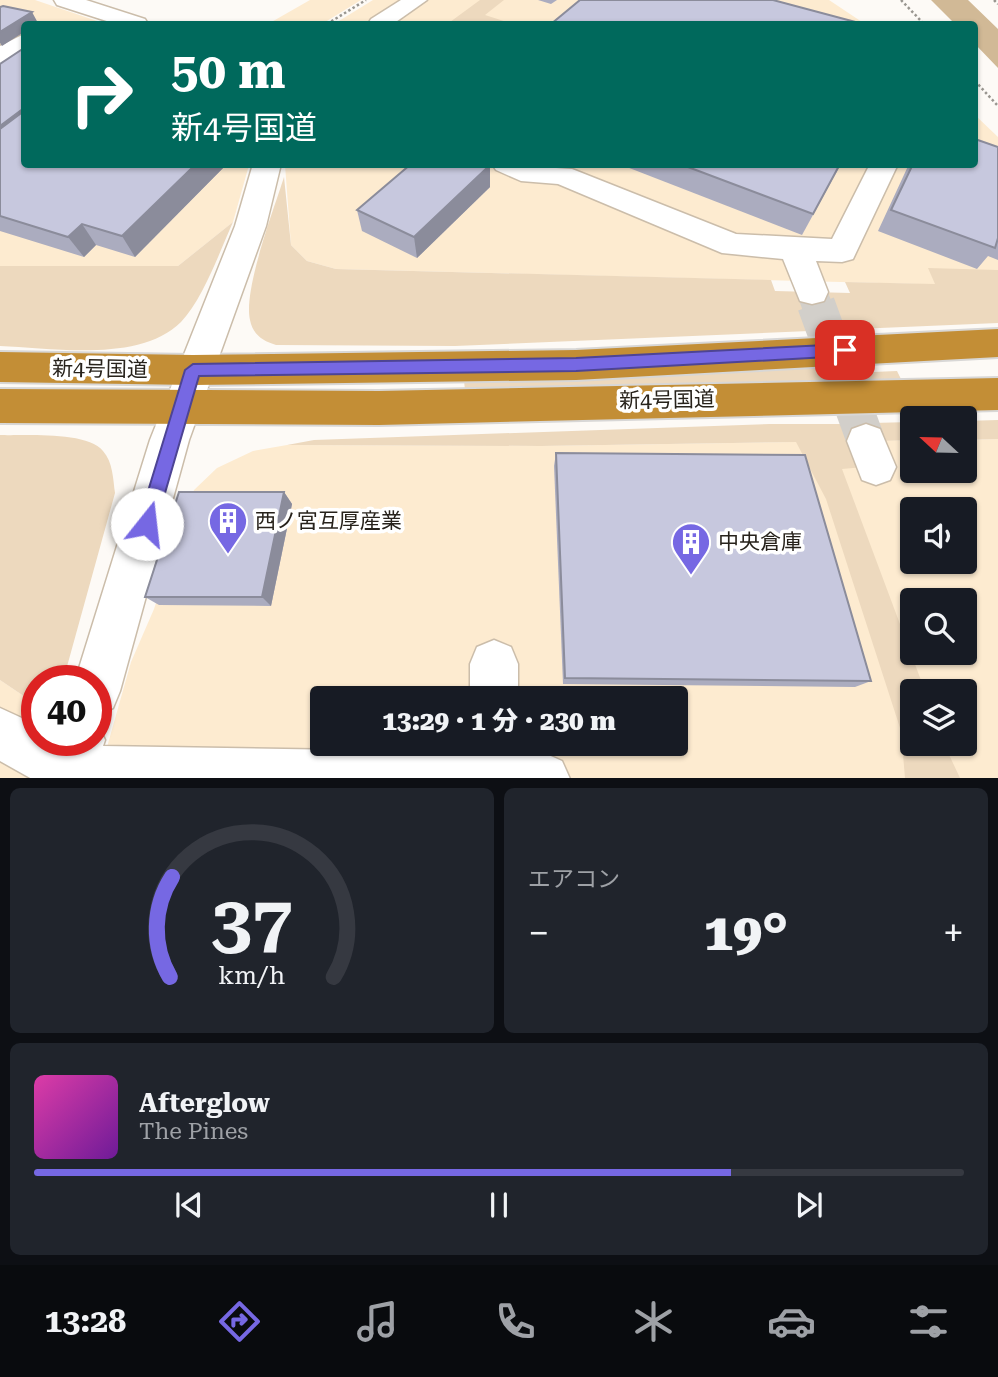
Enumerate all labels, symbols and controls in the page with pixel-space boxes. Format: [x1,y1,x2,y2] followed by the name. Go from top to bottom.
[171,43,286,100] text: 50 m
[56,49,147,140] icon: right
[171,109,317,147] text: 新4号国道
[815,320,875,380] pin
[826,331,864,369] icon: arrive
[52,356,148,382] street label: 新4号国道
[619,387,715,413] street label: 新4号国道
[900,406,976,483] north arrow
[900,406,977,756] map controls
[110,487,184,561] position arrow
[900,497,977,574] button: sound
[207,500,249,555] building icon: 西ノ宮互厚産業
[255,509,402,533] place label: 西ノ宮互厚産業
[670,521,712,576] building icon: 中央倉庫
[718,530,802,554] place label: 中央倉庫
[900,588,977,665] button: search
[21,665,112,756] speed limit sign: 40
[900,679,977,756] button: layers
[382,706,616,736] text: 13:29 · 1 分 · 230 m
[528,866,620,893] text: エアコン
[211,880,293,965] text: 37
[704,902,788,963] text: 19°
[528,911,549,955] text: −
[943,911,964,955] text: +
[219,960,285,989] text: km/h
[139,1088,270,1118] text: Afterglow
[139,1118,248,1145] text: The Pines
[170,1186,208,1224] icon: previous
[480,1186,518,1224] icon: pause
[790,1186,828,1224] icon: next
[215,1297,264,1346] icon: directions
[353,1297,402,1346] icon: music
[491,1297,540,1346] icon: phone
[629,1297,678,1346] icon: climate
[767,1297,816,1346] icon: car
[904,1297,953,1346] icon: filters
[44,1302,126,1340] text: 13:28

